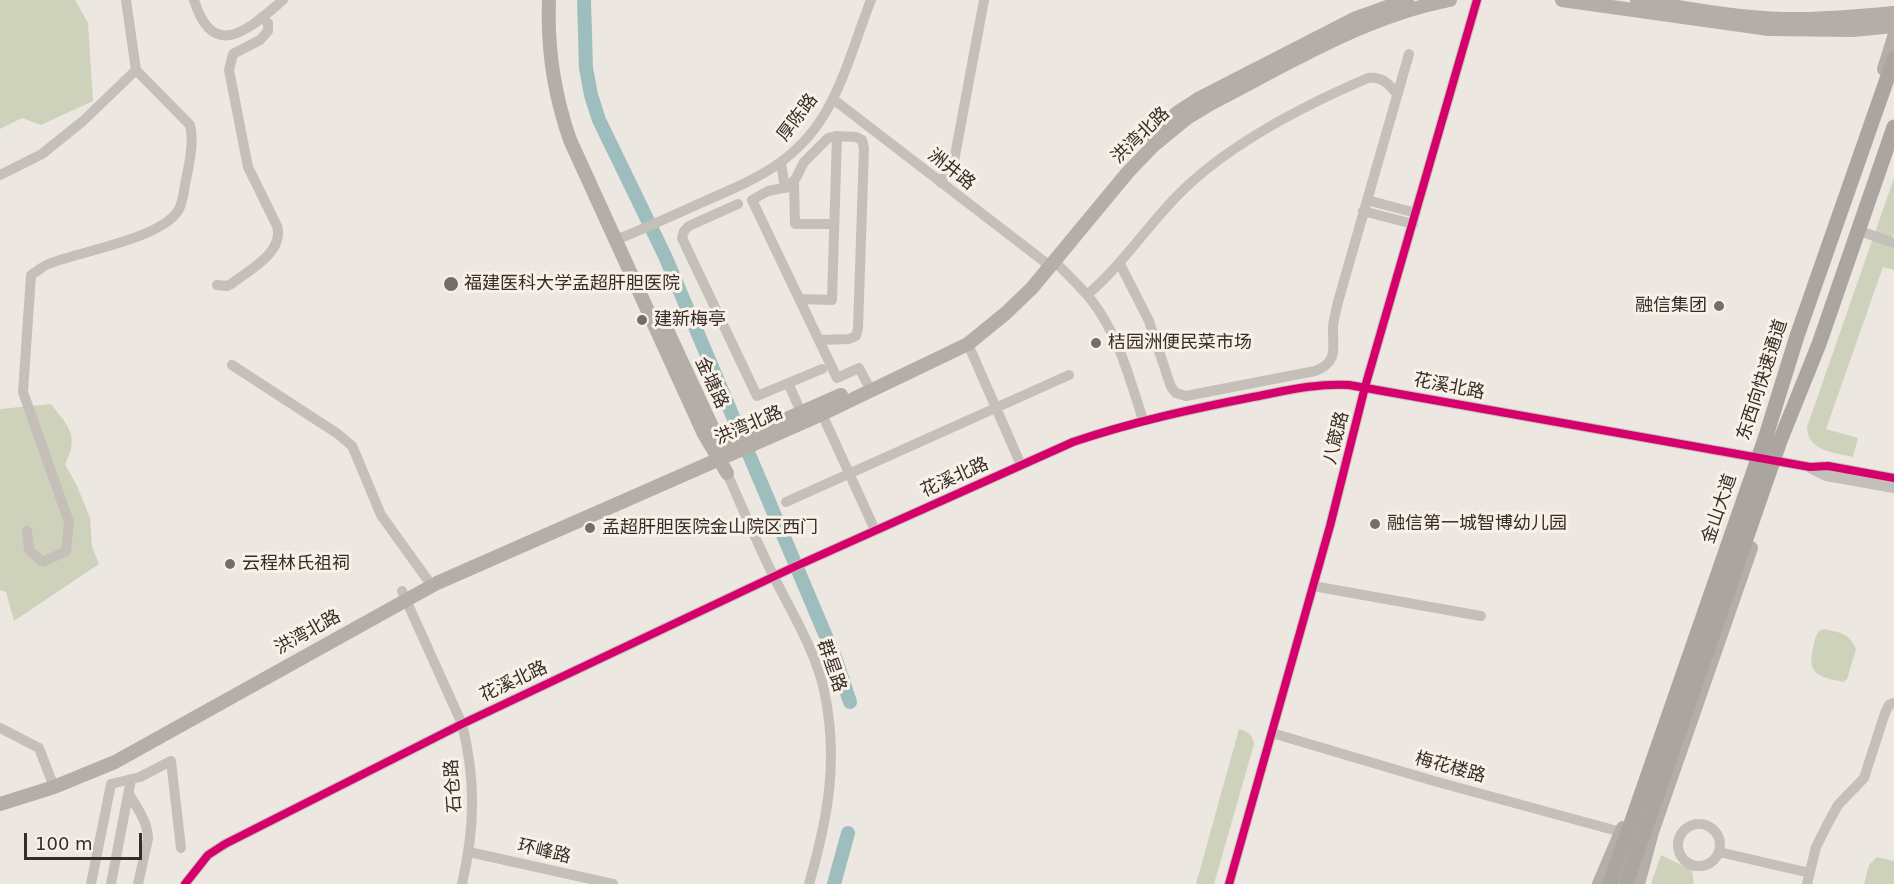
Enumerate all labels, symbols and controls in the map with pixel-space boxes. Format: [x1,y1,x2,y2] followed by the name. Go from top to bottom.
[773,90,823,146] street label: 厚陈路
[1108,103,1174,169] street label: 洪湾北路
[923,145,979,195] street label: 洲井路
[464,273,680,295] place label: 福建医科大学孟超肝胆医院
[442,275,460,293] marker: 福建医科大学孟超肝胆医院
[1635,295,1707,317] place label: 融信集团
[1712,299,1726,313] marker: 融信集团
[654,309,726,331] place label: 建新梅亭
[635,313,649,327] marker: 建新梅亭
[1733,317,1793,443] street label: 东西向快速通道
[1108,332,1252,354] place label: 桔园洲便民菜市场
[1089,336,1103,350] marker: 桔园洲便民菜市场
[690,354,732,412] street label: 金塘路
[1412,370,1486,404] street label: 花溪北路
[712,402,786,450] street label: 洪湾北路
[1320,409,1354,467] street label: 八箴路
[918,453,992,503] street label: 花溪北路
[1698,471,1742,547] street label: 金山大道
[1387,513,1567,535] place label: 融信第一城智博幼儿园
[602,517,818,539] place label: 孟超肝胆医院金山院区西门
[1368,517,1382,531] marker: 融信第一城智博幼儿园
[583,521,597,535] marker: 孟超肝胆医院金山院区西门
[242,553,350,575] place label: 云程林氏祖祠
[223,557,237,571] marker: 云程林氏祖祠
[271,606,345,660] street label: 洪湾北路
[812,637,850,695] street label: 群星路
[477,657,551,707] street label: 花溪北路
[1412,748,1488,788] street label: 梅花楼路
[441,758,467,814] street label: 石仓路
[27,821,146,859] scale bar
[35,833,93,854] text: 100 m
[515,835,573,869] street label: 环峰路

